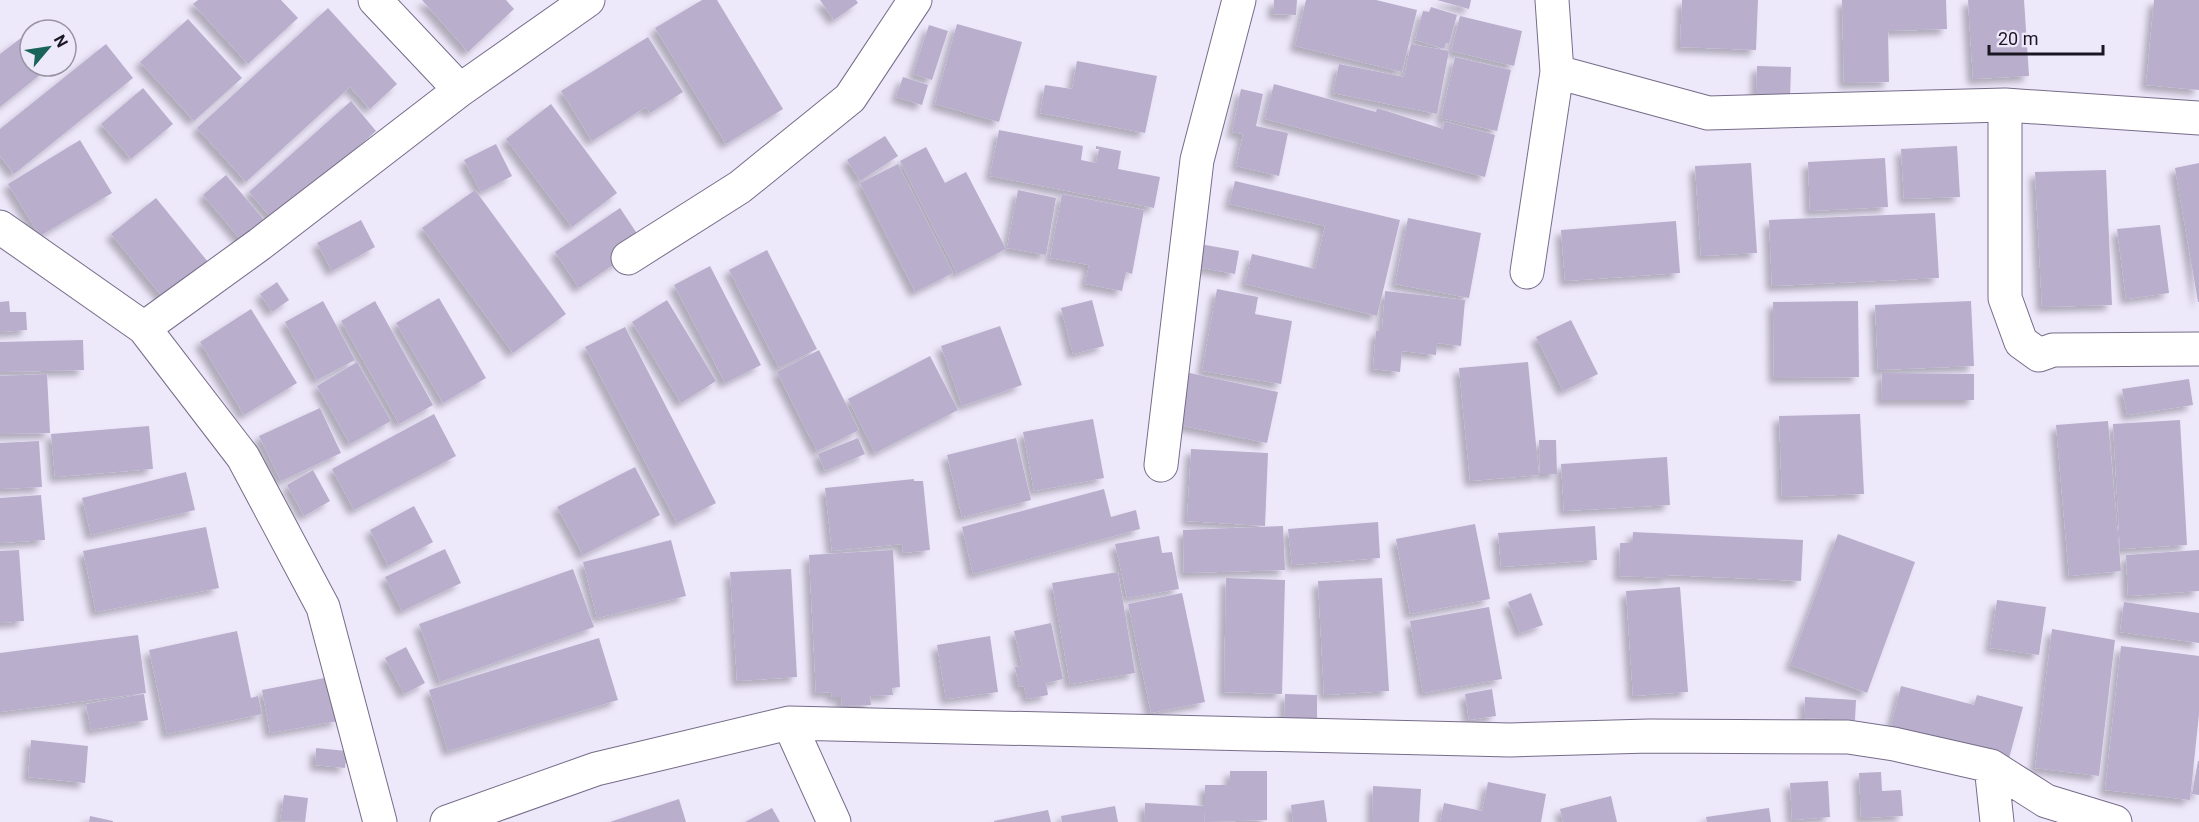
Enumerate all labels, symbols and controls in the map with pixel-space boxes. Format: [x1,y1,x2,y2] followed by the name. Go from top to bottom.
[18,18,78,78] north arrow
[1989,18,2103,56] scale bar
[1998,28,2038,49] text: 20 m
[50,31,72,51] text: N

